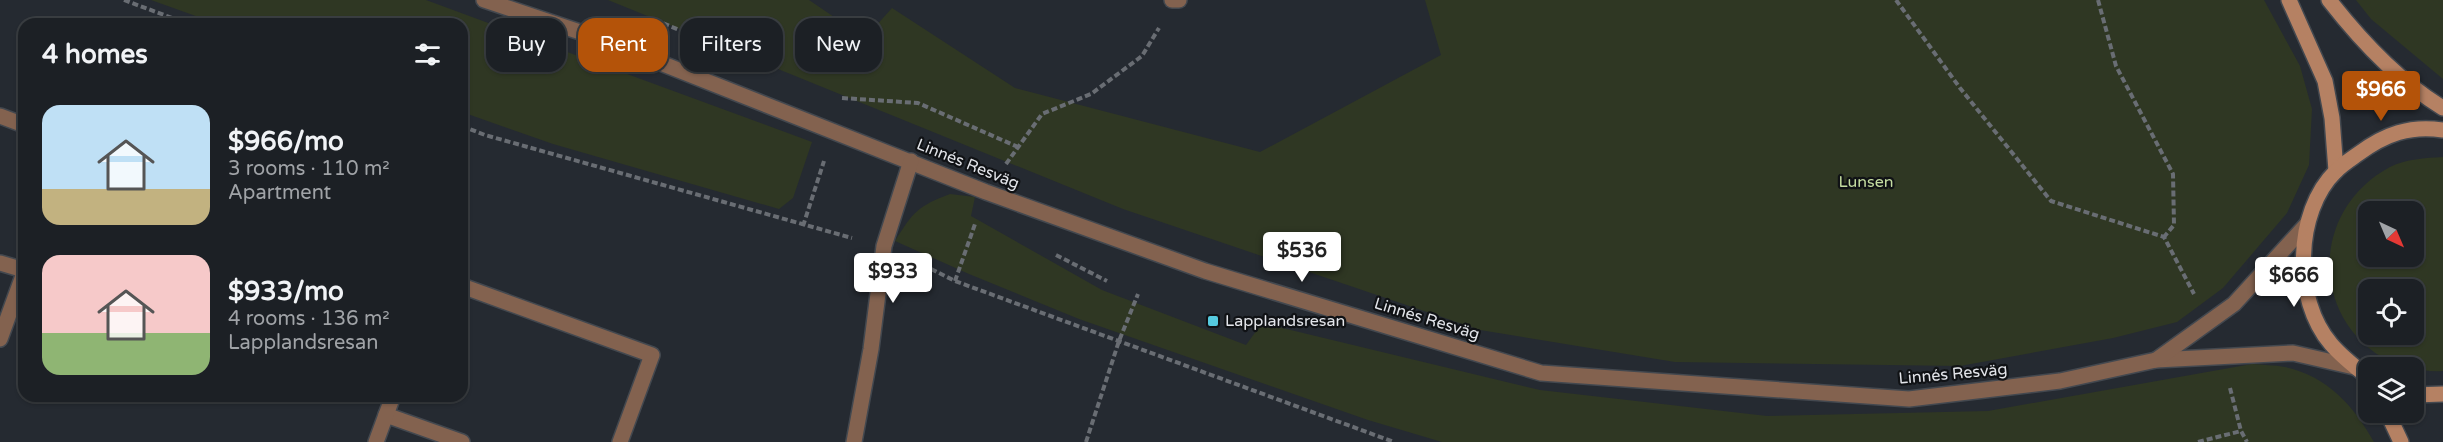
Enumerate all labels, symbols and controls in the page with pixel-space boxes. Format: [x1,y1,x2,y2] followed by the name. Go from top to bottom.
[486,18,566,72] chip: Buy
[578,18,668,72] chip: Rent
[680,18,783,72] chip: Filters
[795,18,882,72] chip: New
[411,38,444,71] icon: filters
[42,39,148,70] text: 4 homes
[2345,71,2417,122] pin: $966
[2356,78,2406,102] text: $966
[228,126,344,157] text: $966/mo
[90,129,162,201] icon: home
[914,134,1022,194] street label: Linnés Resväg
[228,157,390,181] text: 3 rooms · 110 m²
[1838,172,1894,192] park label: Lunsen
[228,181,331,205] text: Apartment
[2358,201,2424,267] north arrow
[2358,201,2424,423] map controls
[1266,232,1338,283] pin: $536
[1277,239,1327,263] text: $536
[857,253,929,304] pin: $933
[2258,257,2330,308] pin: $666
[868,260,918,284] text: $933
[2269,264,2319,288] text: $666
[228,276,344,307] text: $933/mo
[90,279,162,351] icon: home
[2358,279,2424,345] button: locate
[1372,293,1482,345] street label: Linnés Resväg
[228,307,390,331] text: 4 rooms · 136 m²
[1225,311,1345,331] place label: Lapplandsresan
[1206,314,1220,328] marker: Lapplandsresan
[228,331,378,355] text: Lapplandsresan
[2358,357,2424,423] button: layers
[1898,359,2008,389] street label: Linnés Resväg

